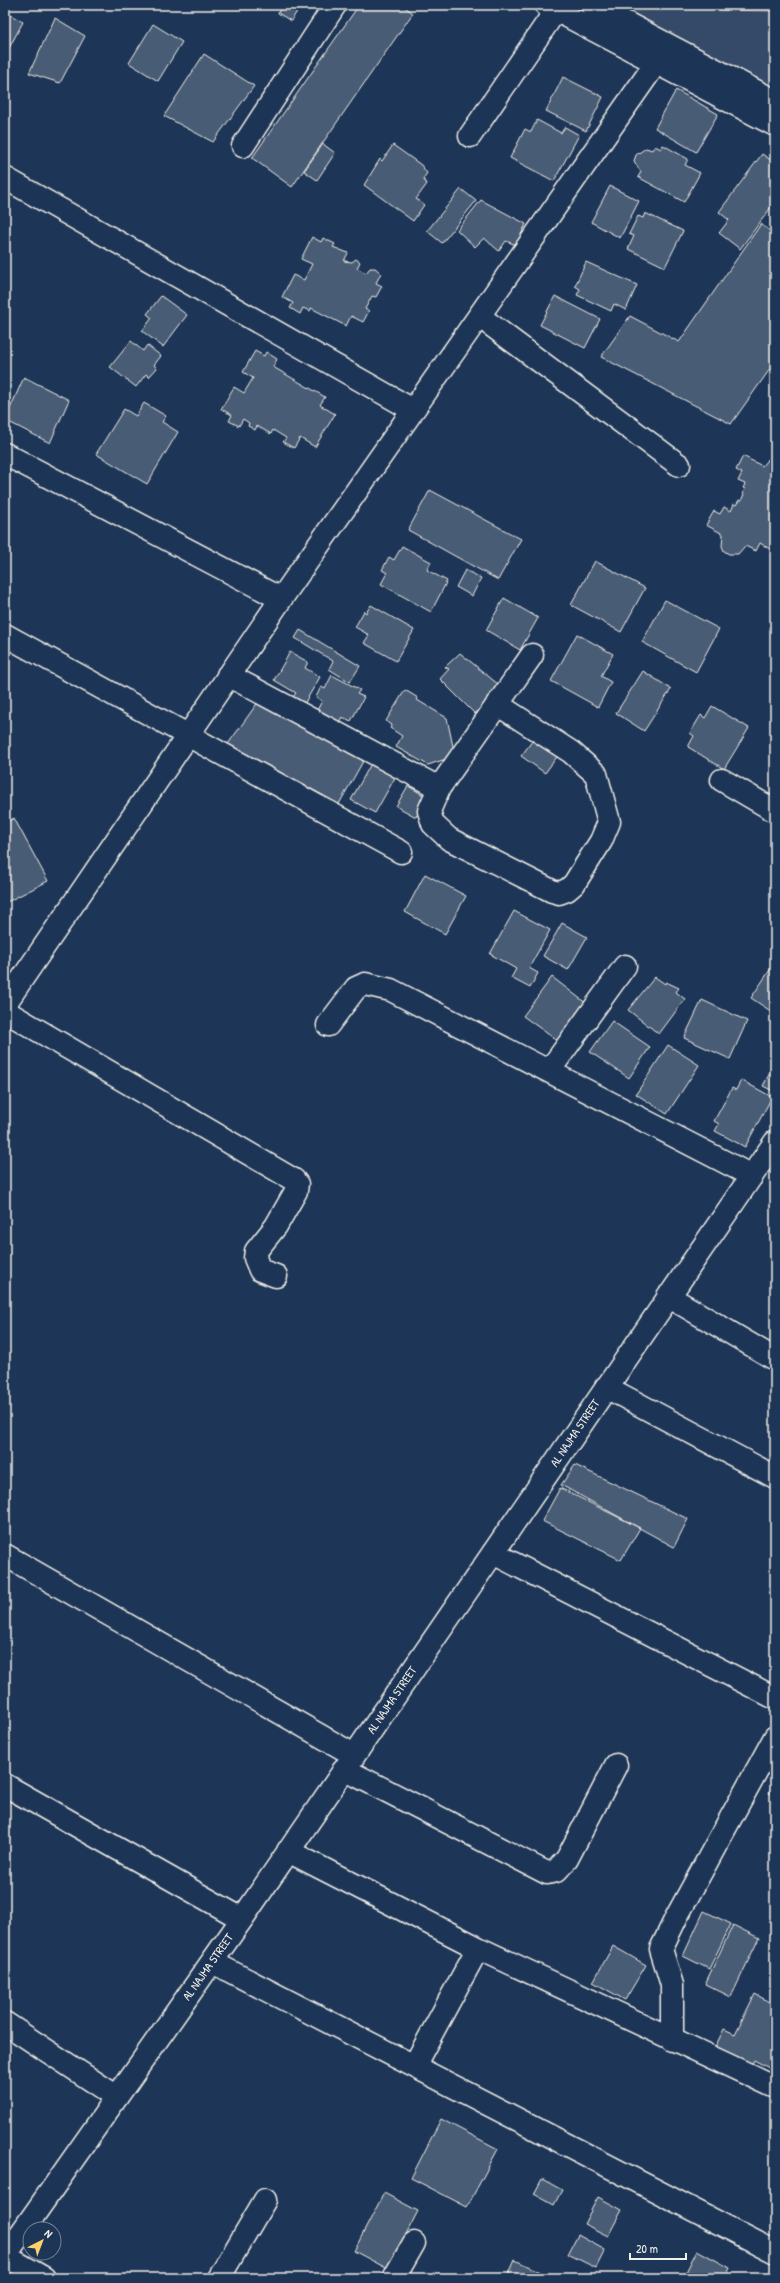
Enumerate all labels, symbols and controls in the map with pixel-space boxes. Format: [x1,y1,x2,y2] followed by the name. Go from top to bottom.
[546,1395,604,1470] street label: AL NAJMA STREET
[363,1662,421,1737] street label: AL NAJMA STREET
[178,1929,237,2004] street label: AL NAJMA STREET
[22,2221,62,2261] north arrow
[42,2226,56,2241] text: N
[630,2235,686,2261] scale bar
[636,2240,658,2257] text: 20 m

